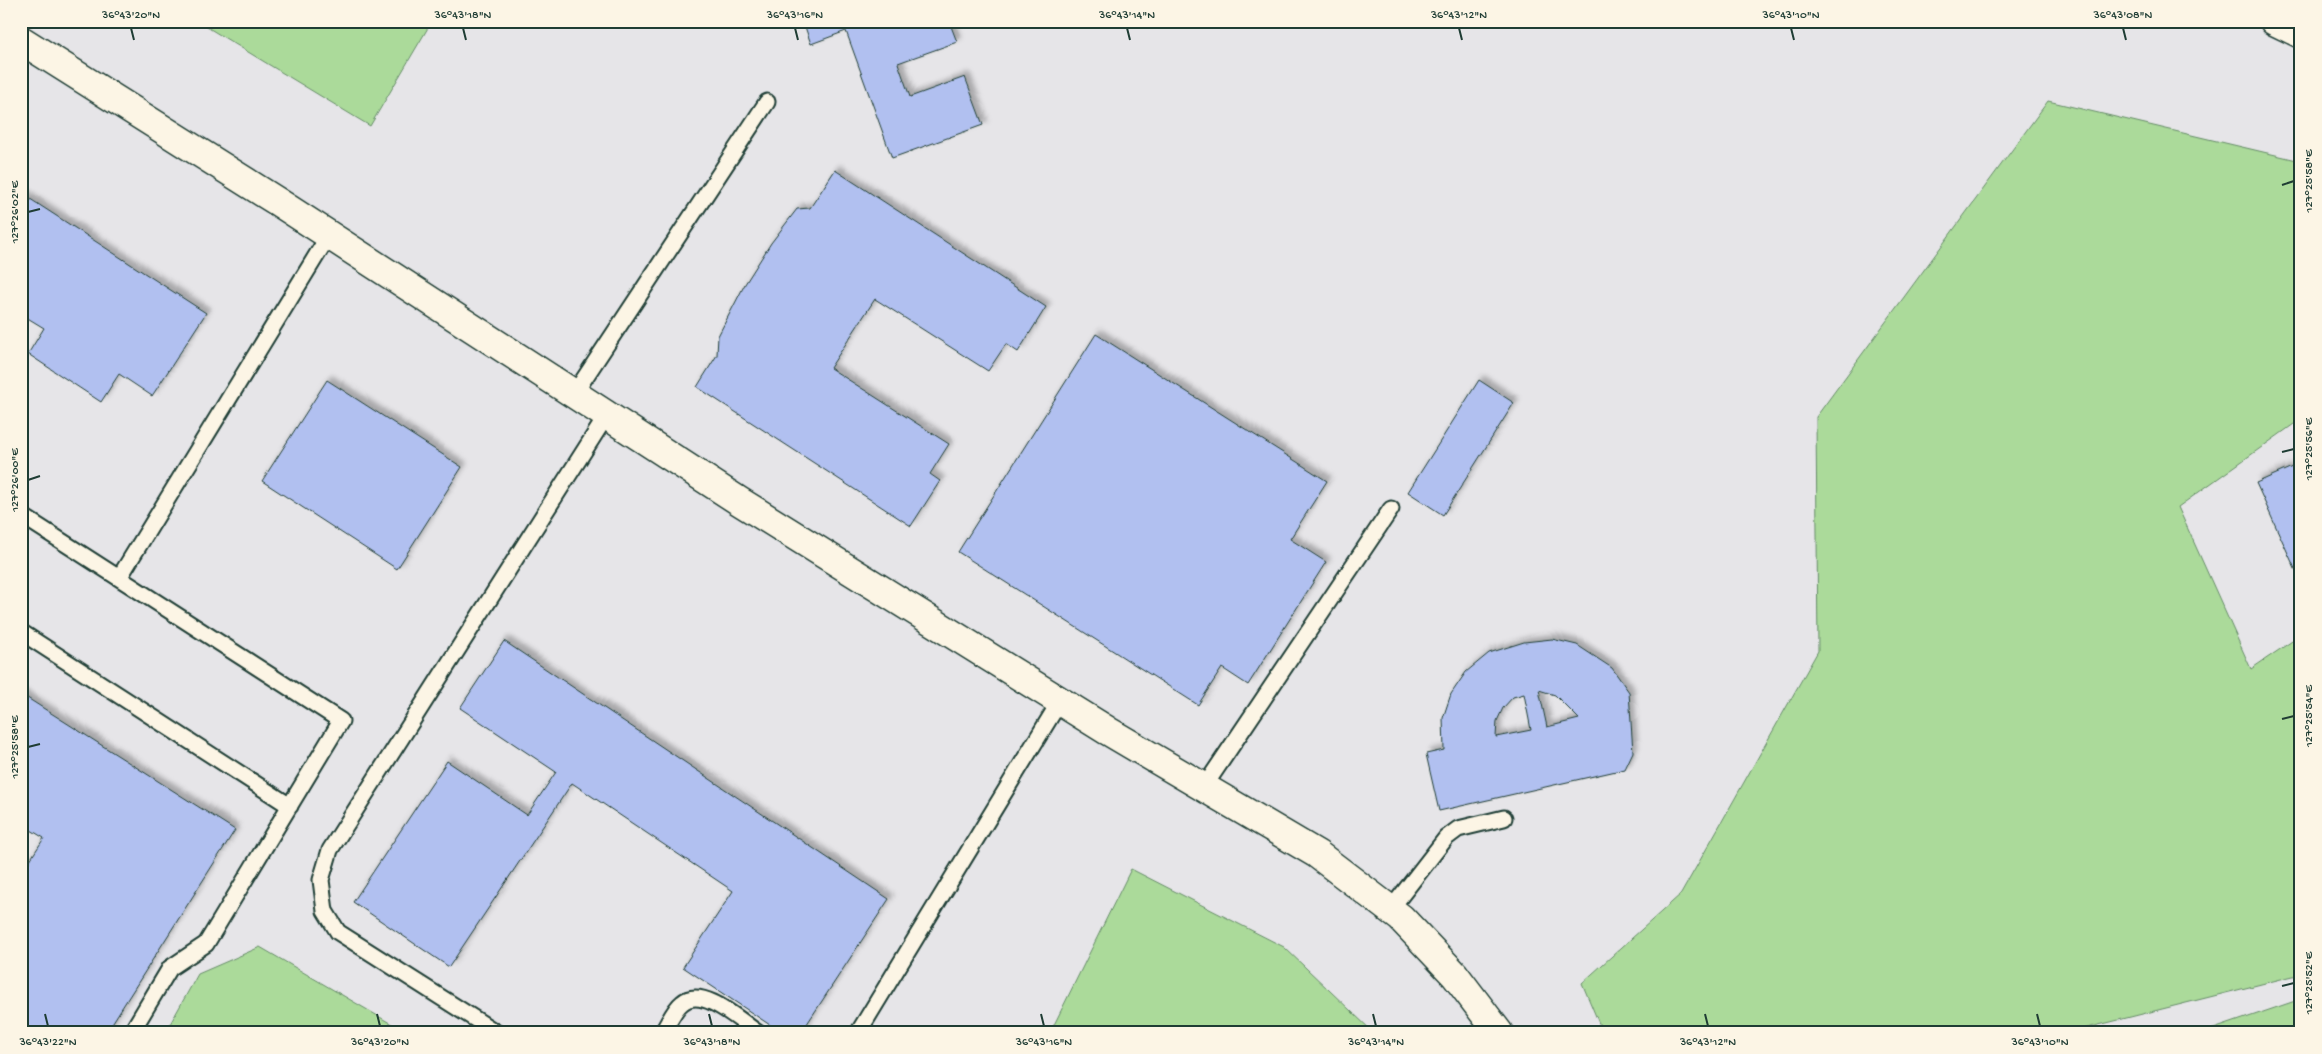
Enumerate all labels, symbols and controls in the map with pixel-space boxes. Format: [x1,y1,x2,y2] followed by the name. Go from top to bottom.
[101,9,160,23] text: 36°43'20"N
[434,9,492,23] text: 36°43'18"N
[766,9,823,23] text: 36°43'16"N
[1098,9,1155,23] text: 36°43'14"N
[1430,9,1487,23] text: 36°43'12"N
[1761,9,1820,23] text: 36°43'10"N
[2093,9,2153,23] text: 36°43'08"N
[2303,149,2317,213] text: 127°25'58"E
[9,180,23,244] text: 127°26'02"E
[2303,417,2317,481] text: 127°25'56"E
[9,448,23,513] text: 127°26'00"E
[2303,684,2317,748] text: 127°25'54"E
[9,715,23,779] text: 127°25'58"E
[2303,951,2317,1015] text: 127°25'52"E
[18,1036,77,1050] text: 36°43'22"N
[350,1036,409,1050] text: 36°43'20"N
[683,1036,741,1050] text: 36°43'18"N
[1015,1036,1072,1050] text: 36°43'16"N
[1347,1036,1404,1050] text: 36°43'14"N
[1679,1036,1736,1050] text: 36°43'12"N
[2010,1036,2069,1050] text: 36°43'10"N

